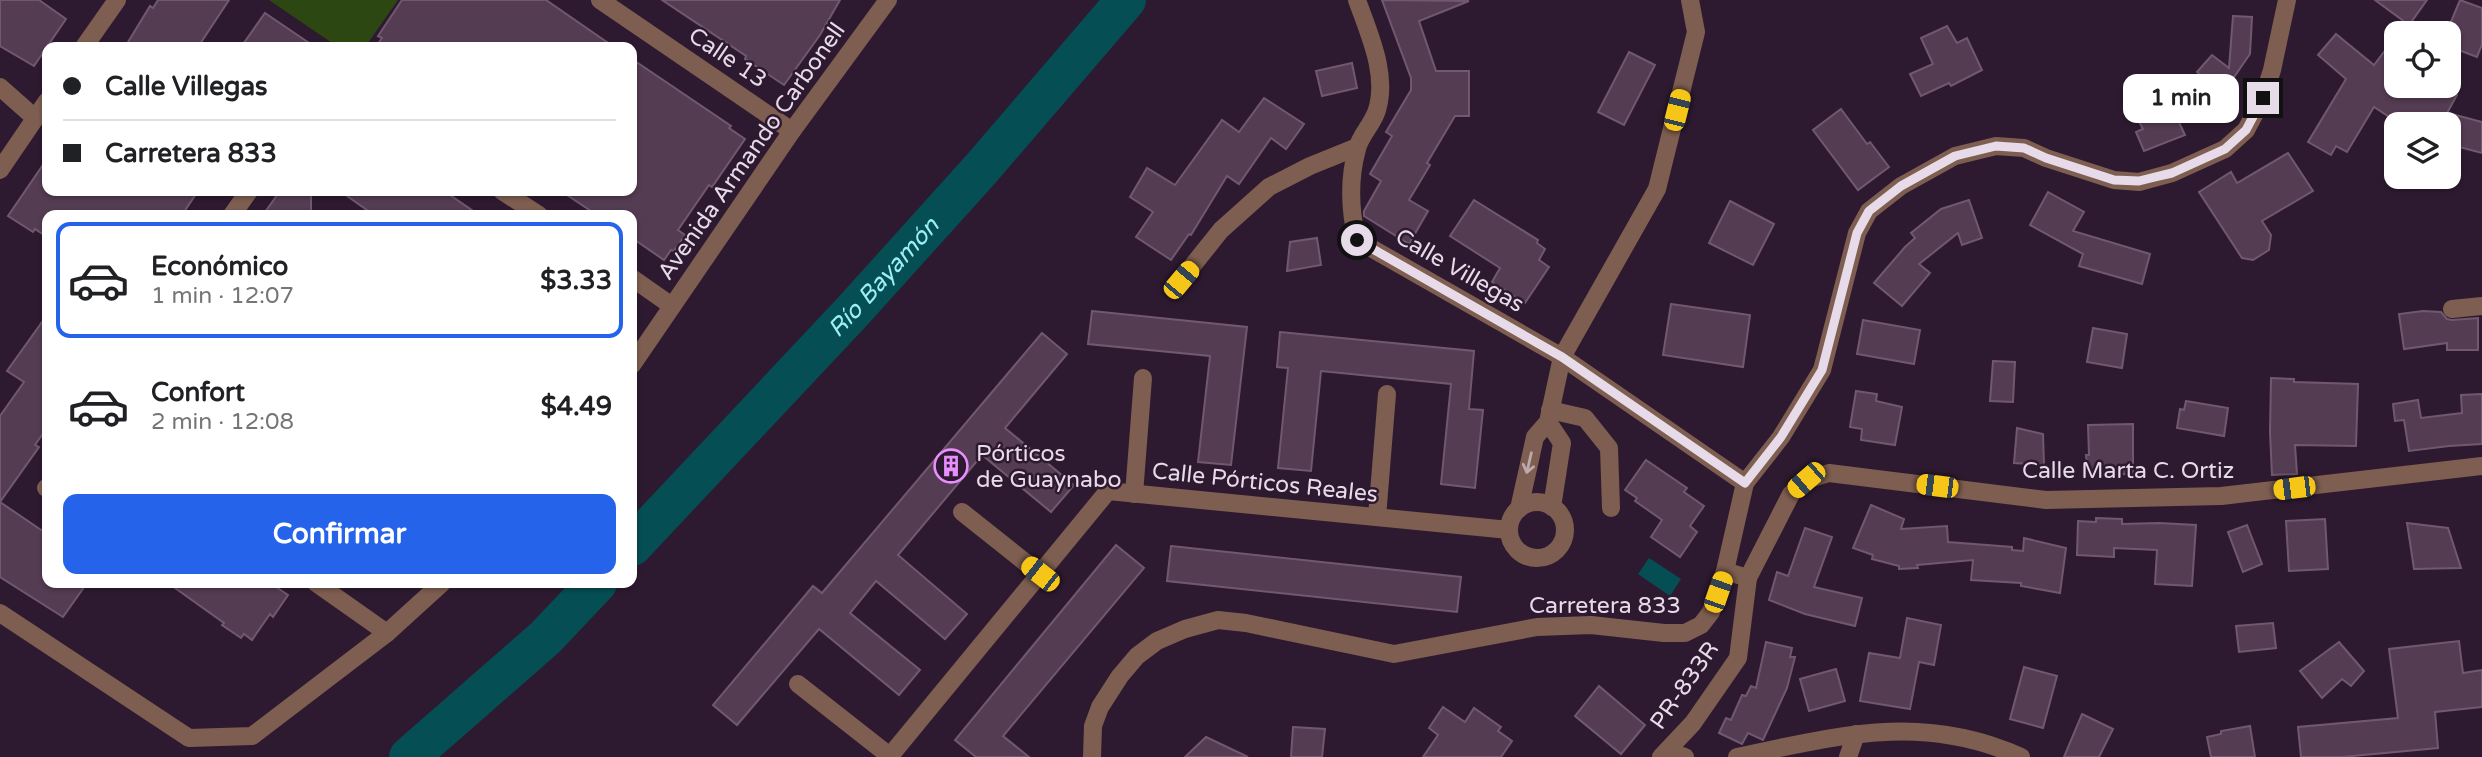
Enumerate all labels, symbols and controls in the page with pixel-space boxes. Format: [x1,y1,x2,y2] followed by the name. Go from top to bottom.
[652,18,852,286] street label: Avenida Armando Carbonell
[2384,21,2461,189] map controls
[2384,21,2461,98] button: locate
[683,22,772,94] street label: Calle 13
[105,71,268,102] text: Calle Villegas
[2123,74,2238,122] callout: 1 min
[2247,82,2279,114] route end
[2150,84,2212,112] text: 1 min
[1662,87,1693,133] car
[2384,112,2461,189] button: layers
[105,138,277,169] text: Carretera 833
[822,211,946,343] water label: Río Bayamón
[1390,223,1529,319] street label: Calle Villegas
[1341,224,1373,256] route start
[67,249,130,312] icon: car
[151,251,288,282] text: Económico
[1160,257,1203,303] car
[540,265,612,296] text: $3.33
[151,282,294,310] text: 1 min · 12:07
[67,375,130,438] icon: car
[151,377,245,408] text: Confort
[541,391,612,422] text: $4.49
[151,408,294,436] text: 2 min · 12:08
[976,440,1121,494] place label: Pórticos de Guaynabo
[932,447,970,485] building icon: Pórticos de Guaynabo
[1522,452,1535,474] one-way arrow
[1151,457,1379,509] street label: Calle Pórticos Reales
[2022,457,2234,485] street label: Calle Marta C. Ortiz
[1784,458,1829,502] car
[1915,473,1960,499] car
[2272,475,2317,501] car
[63,494,616,574] button: Confirmar
[1017,553,1064,595] car
[1702,569,1735,615] car
[1529,592,1681,620] street label: Carretera 833
[1644,636,1725,735] street label: PR-833R

